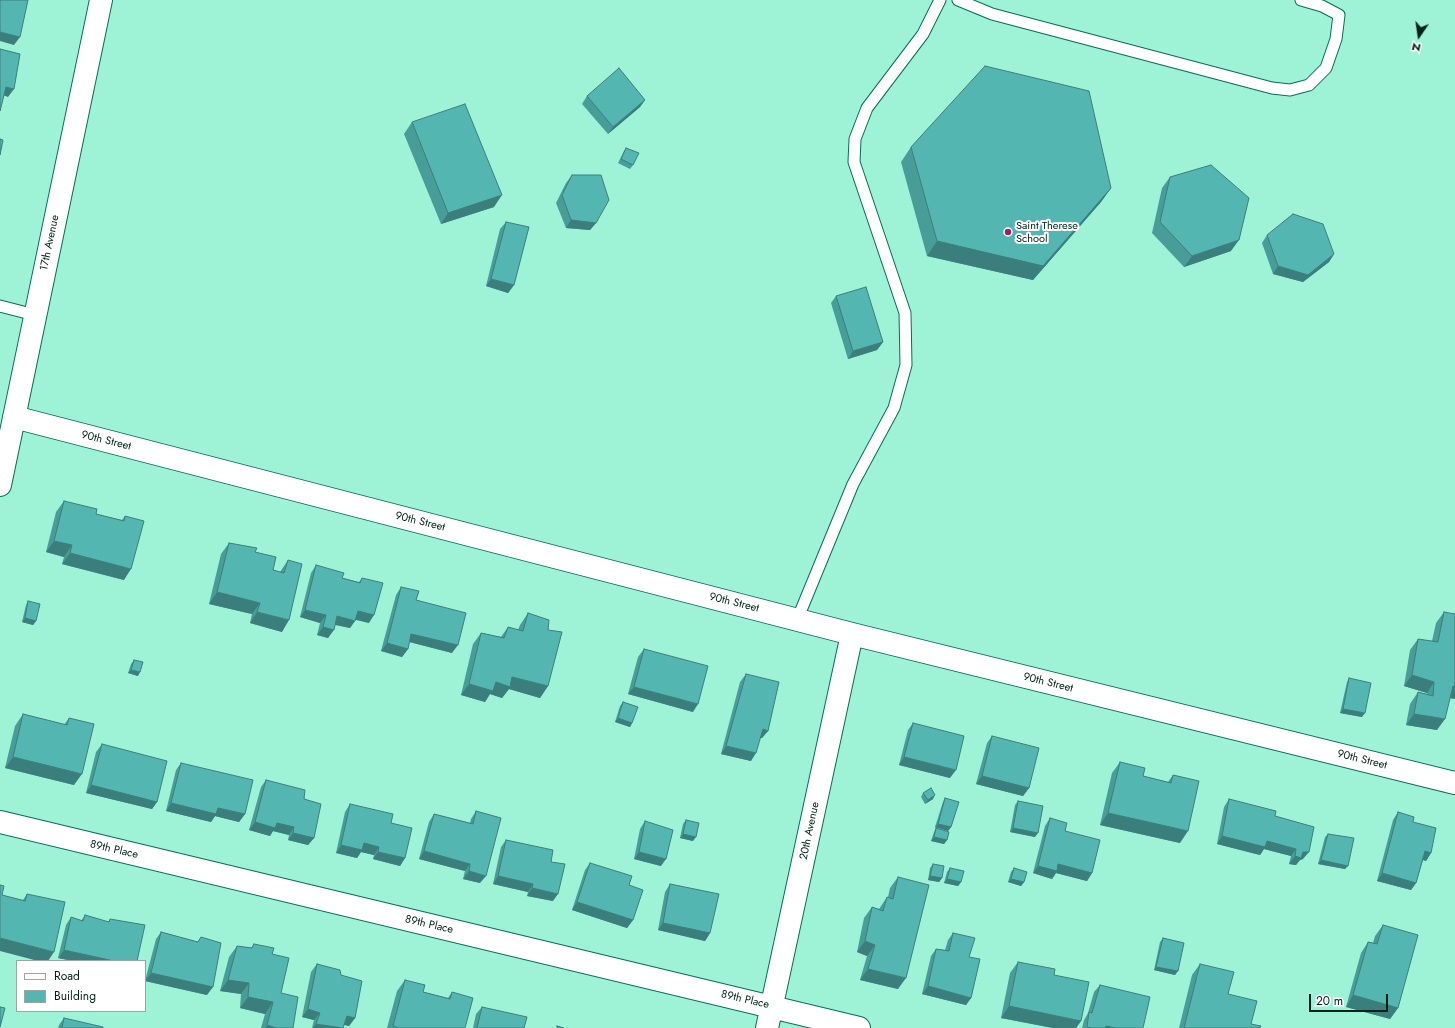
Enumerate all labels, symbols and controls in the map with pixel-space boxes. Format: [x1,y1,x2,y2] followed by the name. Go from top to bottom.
[1399,16,1439,56] north arrow
[1410,39,1422,56] text: N
[38,214,62,272] street label: 17th Avenue
[1016,219,1078,245] place label: Saint Therese School
[1003,227,1013,237] marker: Saint Therese School
[80,428,132,454] street label: 90th Street
[394,509,446,535] street label: 90th Street
[708,590,760,616] street label: 90th Street
[1022,670,1074,696] street label: 90th Street
[1336,747,1388,773] street label: 90th Street
[797,801,823,861] street label: 20th Avenue
[89,838,139,862] street label: 89th Place
[404,913,454,937] street label: 89th Place
[16,960,146,1012] legend
[54,967,80,985] text: Road
[1311,986,1390,1012] scale bar
[54,987,96,1005] text: Building
[720,988,770,1012] street label: 89th Place
[1316,992,1343,1010] text: 20 m

